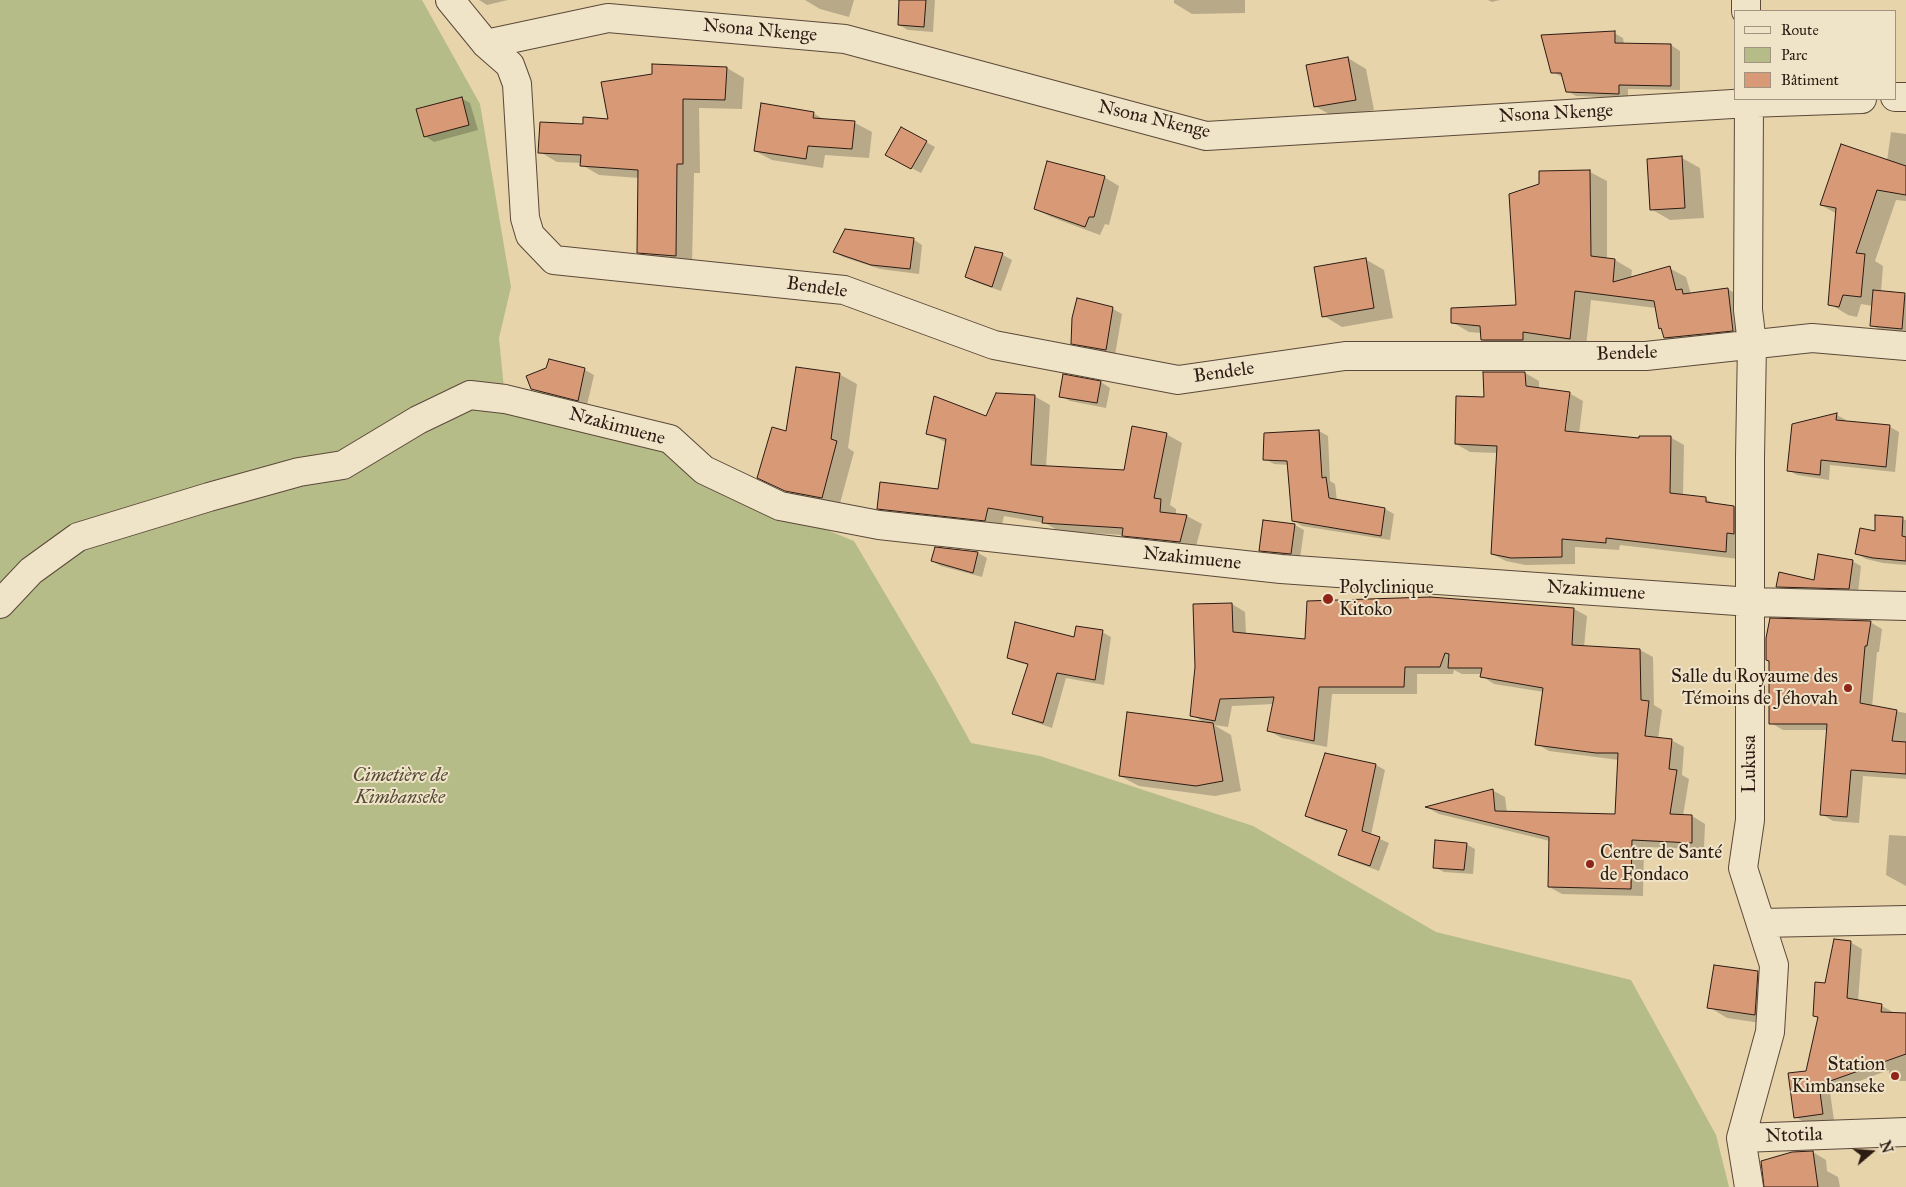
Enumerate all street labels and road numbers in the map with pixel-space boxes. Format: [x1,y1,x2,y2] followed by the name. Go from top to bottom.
[702,15,818,47] street label: Nsona Nkenge
[1096,96,1212,144] street label: Nsona Nkenge
[1498,100,1614,128] street label: Nsona Nkenge
[785,272,849,304] street label: Bendele
[1596,342,1658,366] street label: Bendele
[1192,357,1256,389] street label: Bendele
[566,403,668,451] street label: Nzakimuene
[1142,543,1242,575] street label: Nzakimuene
[1546,576,1646,606] street label: Nzakimuene
[1739,735,1761,793] street label: Lukusa
[1765,1124,1823,1148] street label: Ntotila

